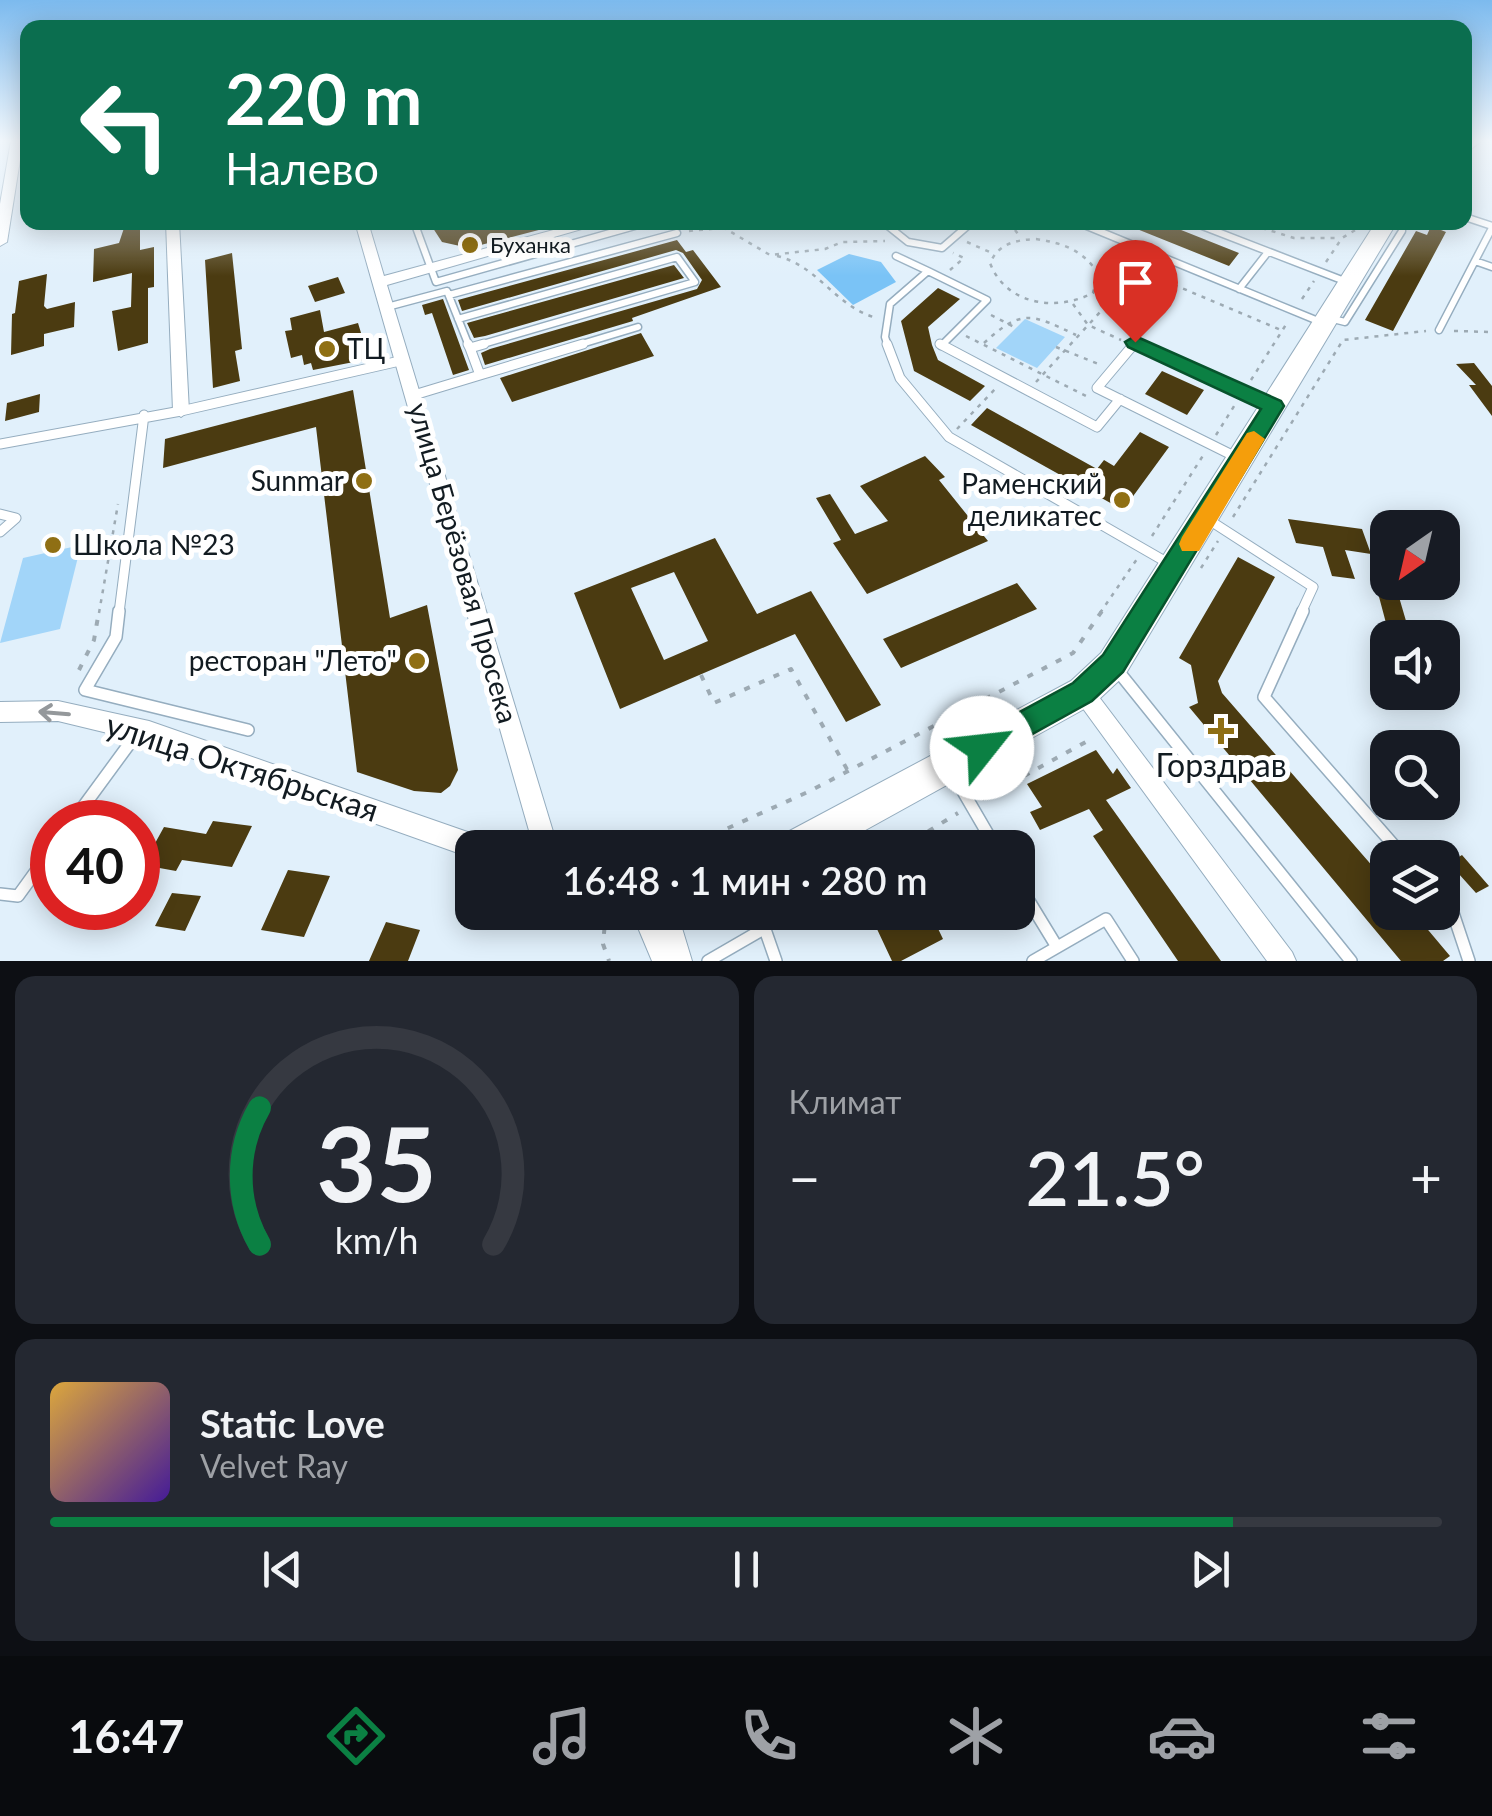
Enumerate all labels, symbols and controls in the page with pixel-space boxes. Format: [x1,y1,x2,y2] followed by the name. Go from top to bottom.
[225,56,422,140] text: 220 m
[60,60,190,190] icon: left
[225,141,379,195] text: Налево
[490,231,571,258] place label: Буханка
[459,234,481,256] marker: Буханка
[1093,240,1178,343] pin
[1108,255,1163,310] icon: arrive
[347,331,386,365] place label: ТЦ
[316,338,338,360] marker: ТЦ
[402,399,526,727] street label: улица Берёзовая Просека
[251,463,344,497] place label: Sunmar
[961,466,1102,532] place label: Раменский деликатес
[353,470,375,492] marker: Sunmar
[1111,489,1133,511] marker: Раменский деликатес
[1370,510,1460,600] north arrow
[1370,510,1460,930] map controls
[73,527,235,561] place label: Школа №23
[42,534,64,556] marker: Школа №23
[1370,620,1460,710] button: sound
[189,643,397,677] place label: ресторан "Лето"
[406,650,428,672] marker: ресторан "Лето"
[930,696,1034,800] position arrow
[38,703,70,722] one-way arrow
[101,704,384,829] street label: улица Октябрьская
[1210,720,1232,742] marker: Горздрав
[1370,730,1460,820] button: search
[1155,745,1287,784] place label: Горздрав
[30,800,160,930] speed limit sign: 40
[1370,840,1460,930] button: layers
[562,857,928,903] text: 16:48 · 1 мин · 280 m
[789,1082,901,1121] text: Климат
[316,1099,437,1224] text: 35
[1026,1132,1205,1222] text: 21.5°
[789,1144,820,1210] text: −
[1410,1144,1442,1210] text: +
[335,1219,419,1262] text: km/h
[200,1400,385,1446] text: Static Love
[200,1446,348,1485] text: Velvet Ray
[255,1542,310,1597] icon: previous
[719,1542,774,1597] icon: pause
[1183,1542,1238,1597] icon: next
[321,1701,391,1771] icon: directions
[527,1701,597,1771] icon: music
[734,1701,804,1771] icon: phone
[941,1701,1011,1771] icon: climate
[1147,1701,1217,1771] icon: car
[1354,1701,1424,1771] icon: filters
[68,1709,184,1763] text: 16:47

